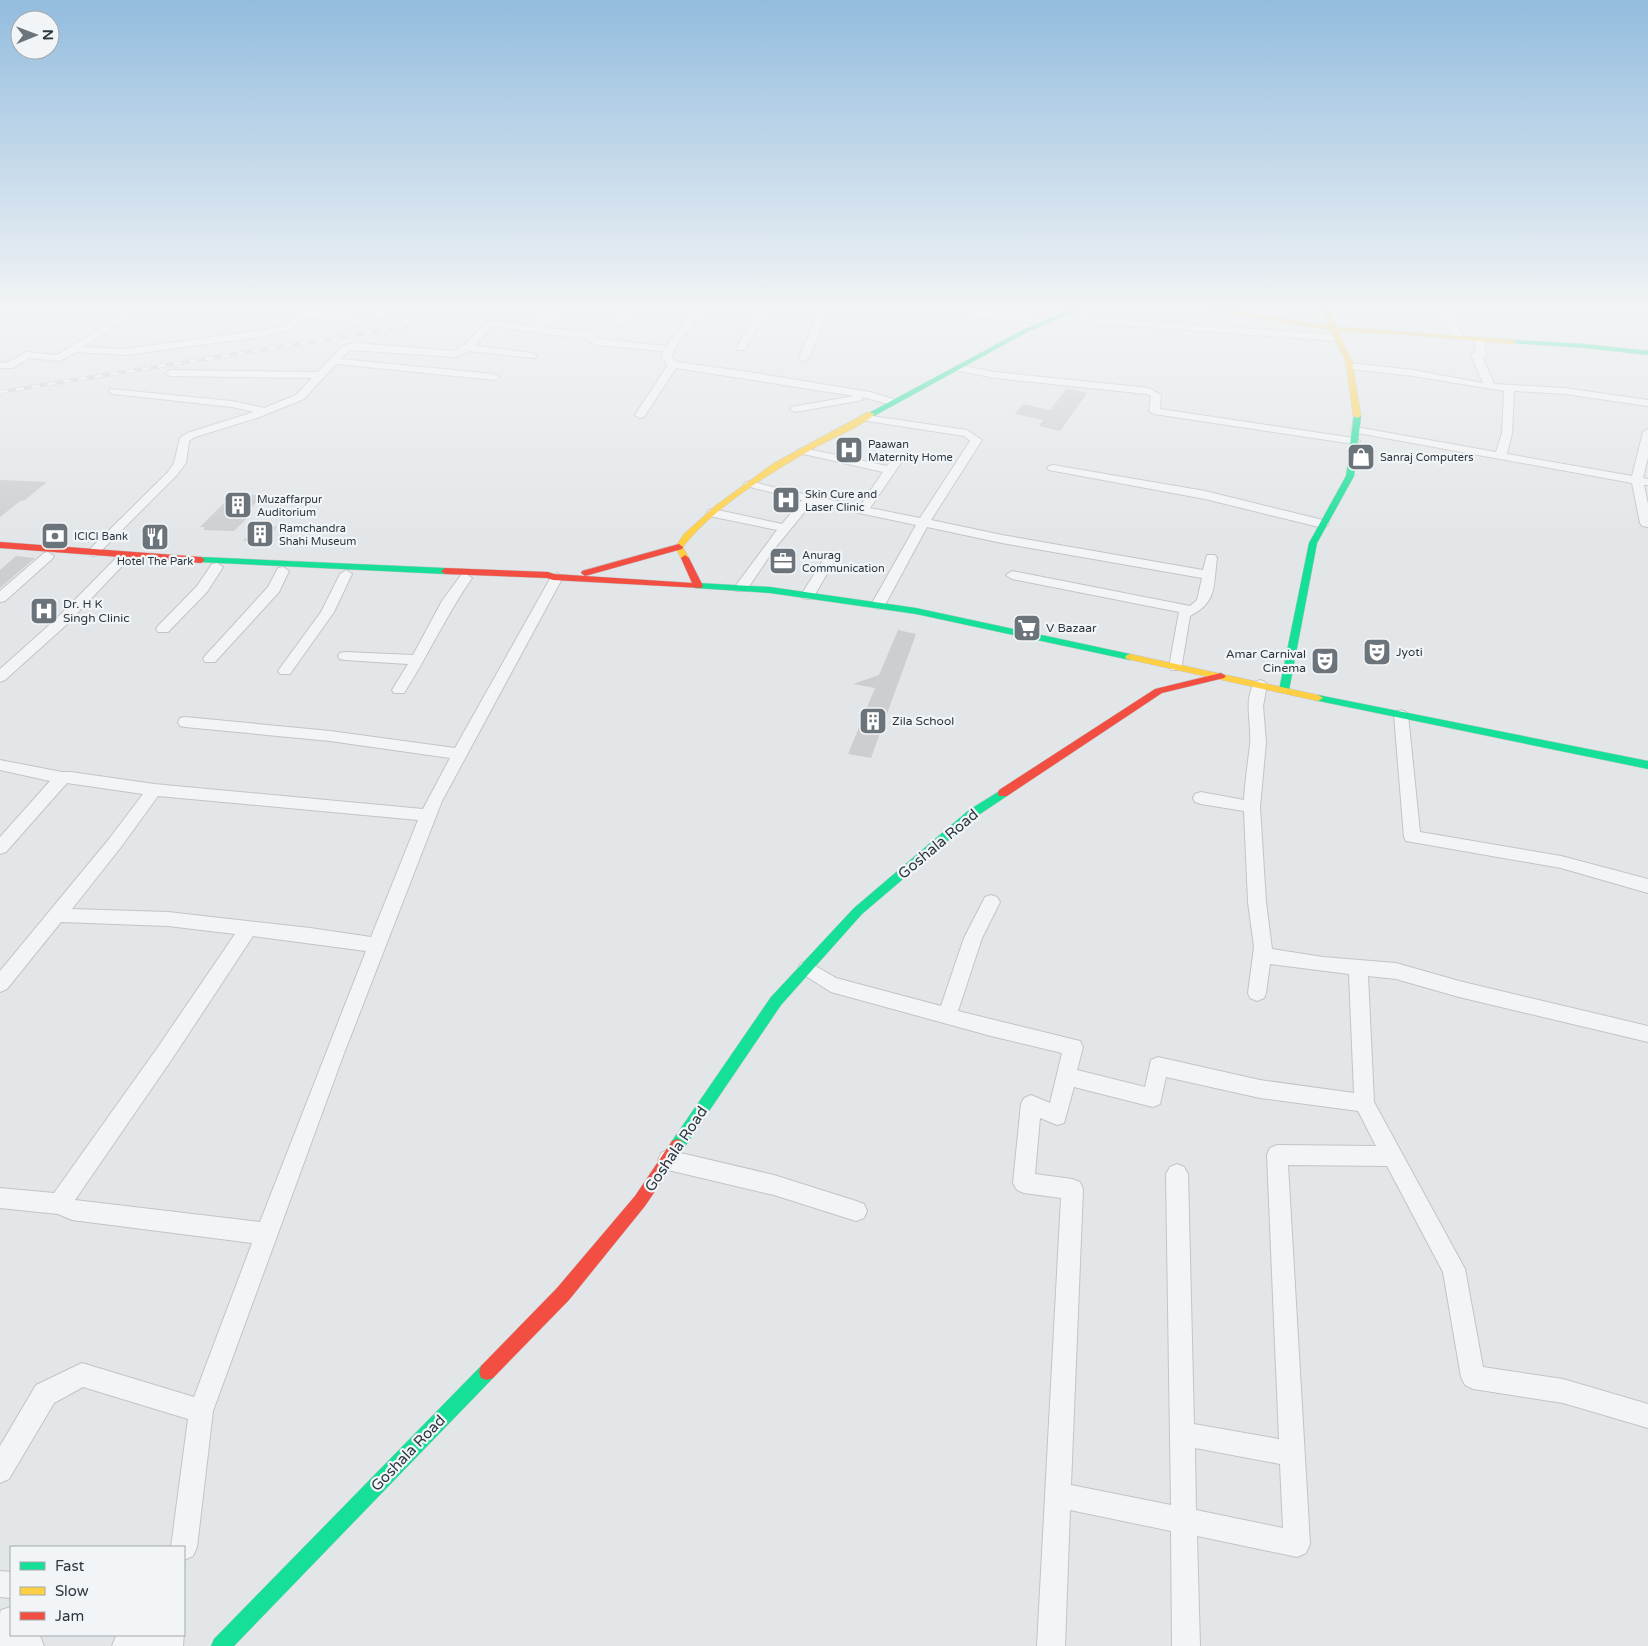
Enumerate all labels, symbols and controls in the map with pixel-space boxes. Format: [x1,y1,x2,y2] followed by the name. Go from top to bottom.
[10,10,60,60] north arrow
[39,29,56,41] text: N
[834,435,864,465] hospital icon: Paawan Maternity Home
[868,438,953,464] place label: Paawan Maternity Home
[1346,442,1376,472] shop icon: Sanraj Computers
[1380,451,1473,464] place label: Sanraj Computers
[771,485,801,515] hospital icon: Skin Cure and Laser Clinic
[805,488,877,514] place label: Skin Cure and Laser Clinic
[223,490,253,520] building icon: Muzaffarpur Auditorium
[257,493,323,519] place label: Muzaffarpur Auditorium
[245,519,275,549] building icon: Ramchandra Shahi Museum
[40,521,70,551] bank icon: ICICI Bank
[140,522,170,552] restaurant icon: Hotel The Park
[279,522,356,548] place label: Ramchandra Shahi Museum
[74,530,128,543] place label: ICICI Bank
[768,546,798,576] office icon: Anurag Communication
[802,549,885,575] place label: Anurag Communication
[117,555,193,568] place label: Hotel The Park
[29,596,59,626] hospital icon: Dr. H K Singh Clinic
[63,597,130,625] place label: Dr. H K Singh Clinic
[1012,613,1042,643] supermarket icon: V Bazaar
[1046,621,1097,635] place label: V Bazaar
[1362,637,1392,667] theatre icon: Jyoti
[1396,645,1423,659] place label: Jyoti
[1310,646,1340,676] theatre icon: Amar Carnival Cinema
[1226,647,1306,675] place label: Amar Carnival Cinema
[858,706,888,736] building icon: Zila School
[892,714,954,728] place label: Zila School
[894,805,982,883] street label: Goshala Road
[641,1103,711,1195] street label: Goshala Road
[367,1411,449,1495] street label: Goshala Road
[10,1546,185,1636] legend
[55,1557,85,1575] text: Fast
[55,1582,89,1600] text: Slow
[55,1607,84,1625] text: Jam

